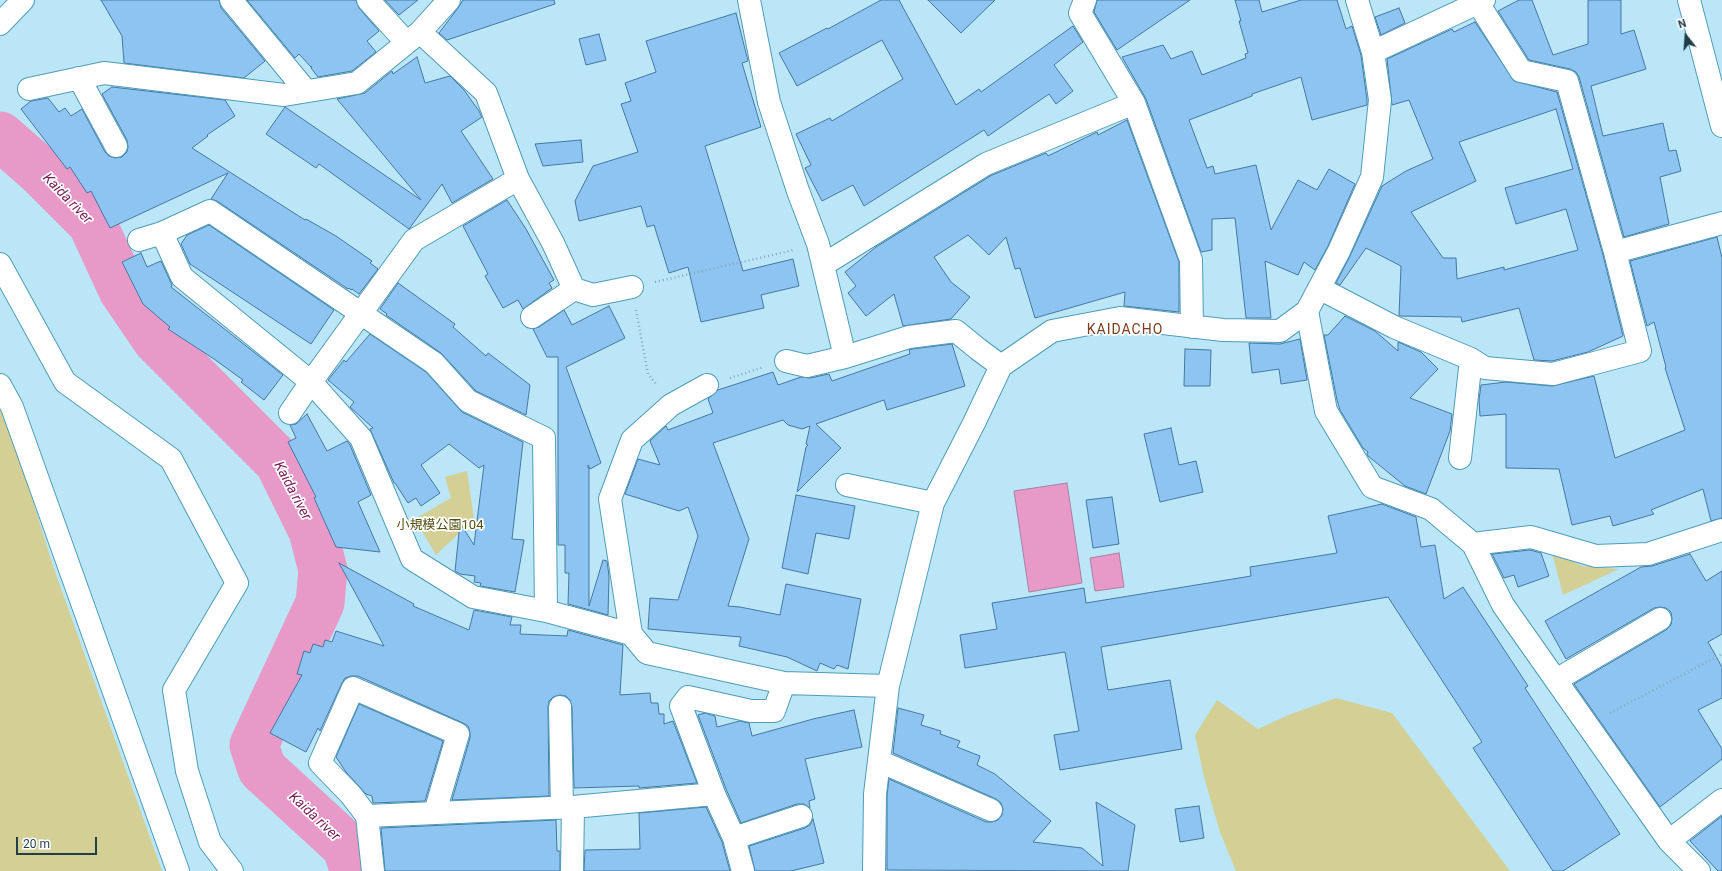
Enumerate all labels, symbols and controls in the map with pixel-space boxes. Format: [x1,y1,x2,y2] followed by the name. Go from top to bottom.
[1666,16,1706,56] north arrow
[1677,17,1688,31] text: N
[39,170,95,228] water label: Kaida river
[1087,322,1163,338] district label: KAIDACHO
[270,459,314,523] water label: Kaida river
[397,518,483,534] park label: 小規模公園104
[285,789,343,845] water label: Kaida river
[18,829,99,855] scale bar
[23,837,50,851] text: 20 m

